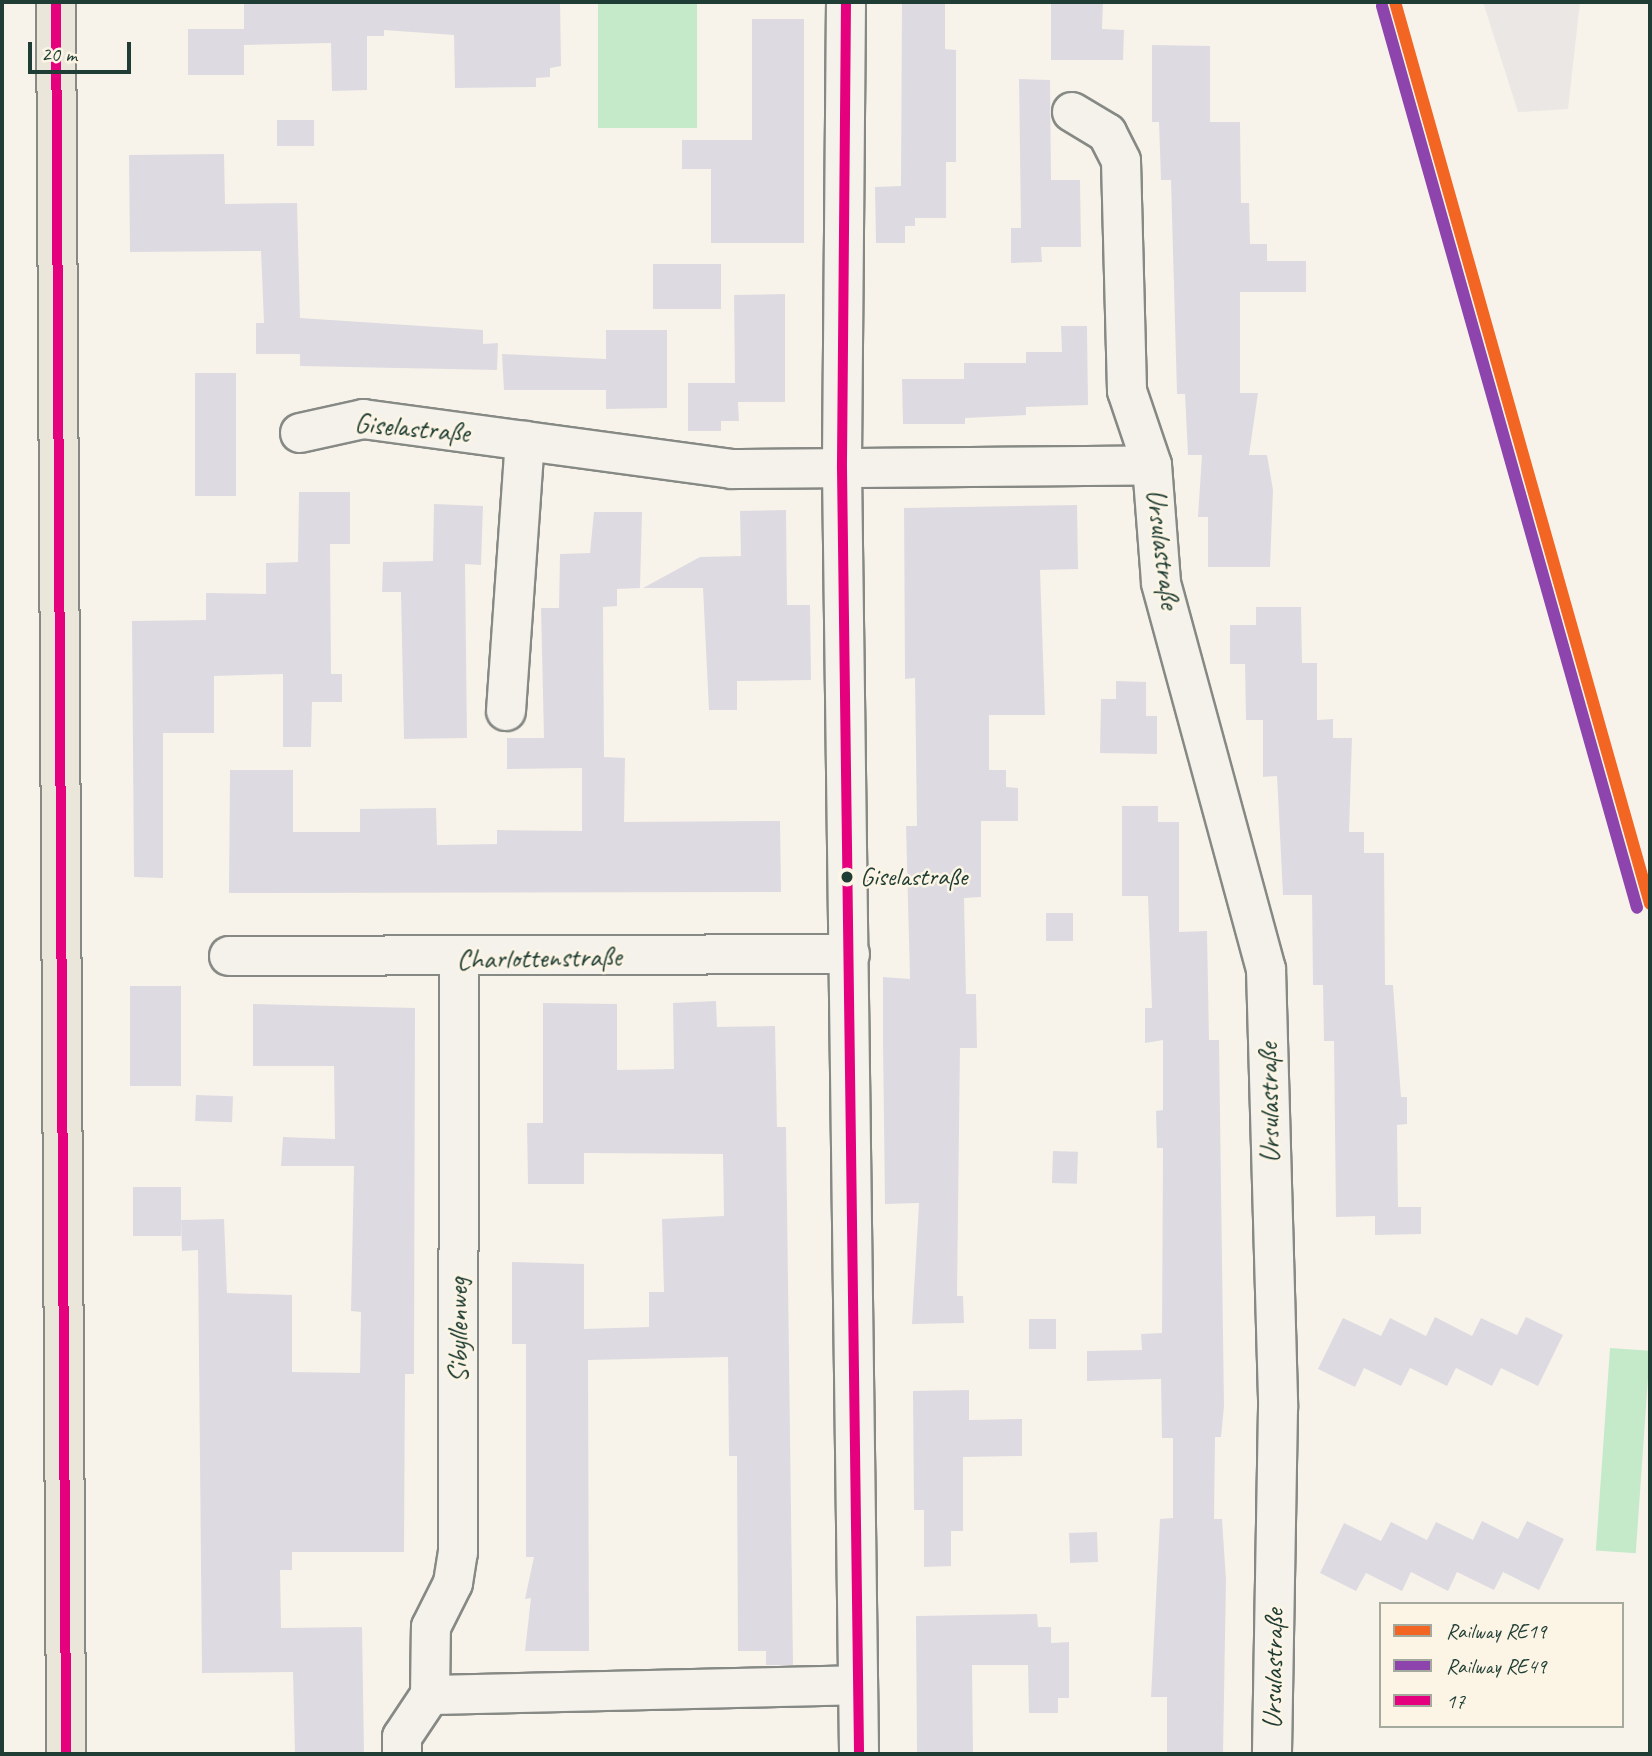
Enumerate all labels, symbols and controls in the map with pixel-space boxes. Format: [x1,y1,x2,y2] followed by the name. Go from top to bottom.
[32,28,135,72] scale bar
[41,41,77,67] text: 20 m
[353,406,471,450] street label: Giselastraße
[1139,487,1187,611] street label: Ursulastraße
[860,861,967,893] place label: Giselastraße
[840,870,854,884] marker: Giselastraße
[456,940,622,976] street label: Charlottenstraße
[1251,1043,1287,1163] street label: Ursulastraße
[441,1277,475,1383] street label: Sibyllenweg
[1379,1602,1624,1728] legend
[1255,1609,1291,1729] street label: Ursulastraße
[1446,1618,1546,1644] text: Railway RE19
[1446,1653,1546,1679] text: Railway RE49
[1446,1688,1465,1714] text: 17

